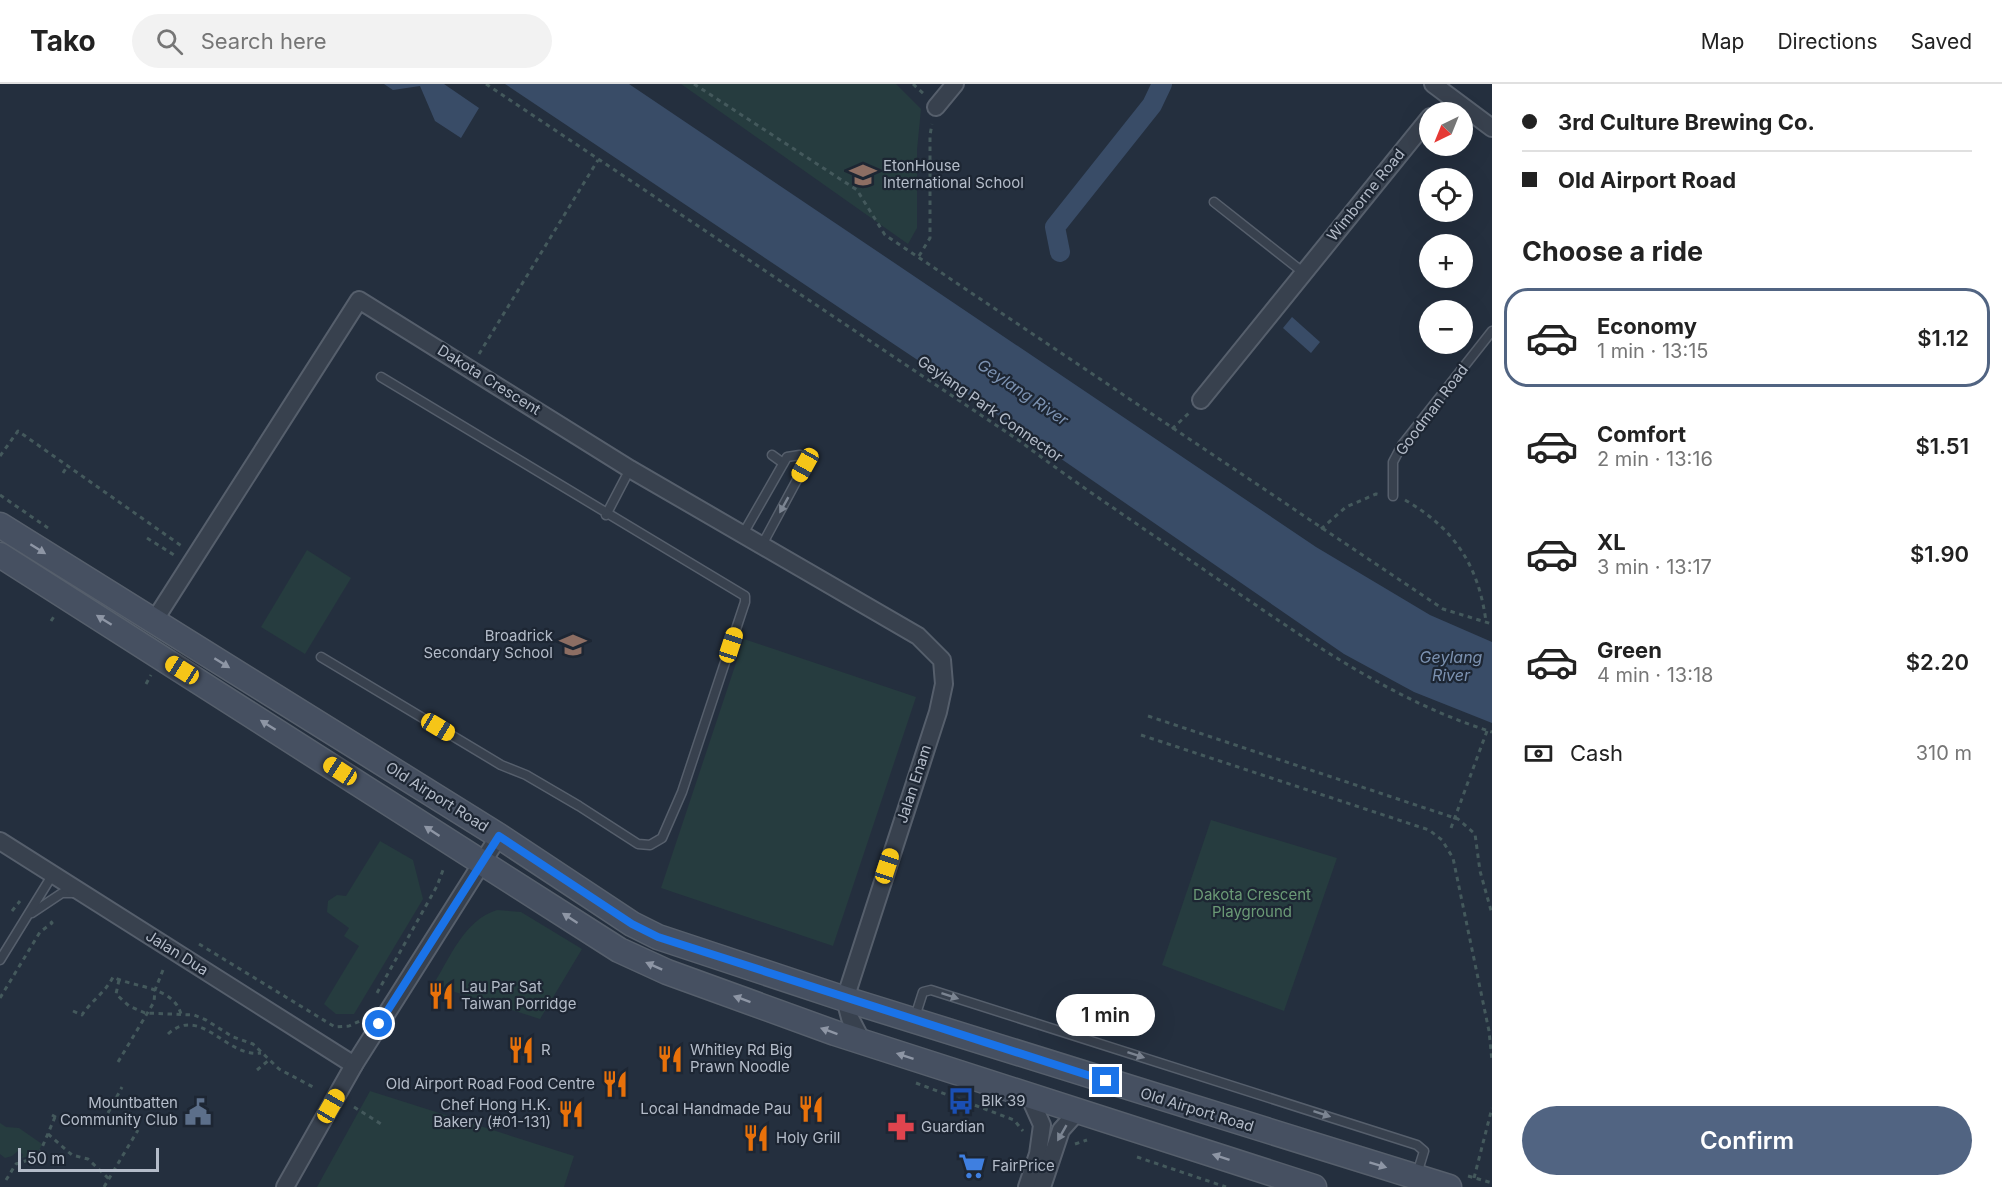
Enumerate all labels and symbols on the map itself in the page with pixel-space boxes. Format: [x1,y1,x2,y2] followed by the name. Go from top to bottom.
[1419,102,1473,156] north arrow
[1322,145,1409,245] street label: Wimborne Road
[883,156,1024,192] place label: EtonHouse International School
[848,160,878,190] school or university icon: EtonHouse International School
[434,340,544,419] street label: Dakota Crescent
[914,351,1067,466] street label: Geylang Park Connector
[974,354,1073,430] water label: Geylang River
[1391,360,1472,459] street label: Goodman Road
[788,445,822,485] car
[778,497,789,513] one-way arrow
[30,543,46,554] one-way arrow
[96,615,112,626] one-way arrow
[717,625,745,665] car
[423,626,554,662] place label: Broadrick Secondary School
[558,630,588,660] school or university icon: Broadrick Secondary School
[1420,647,1483,685] water label: Geylang River
[162,653,202,687] car
[213,658,230,669] one-way arrow
[418,710,458,744] car
[260,719,277,730] one-way arrow
[892,742,935,826] street label: Jalan Enam
[320,754,360,788] car
[382,757,492,836] street label: Old Airport Road
[424,825,440,836] one-way arrow
[873,846,901,886] car
[1193,885,1311,921] park label: Dakota Crescent Playground
[562,913,578,924] one-way arrow
[142,926,212,979] street label: Jalan Dua
[644,961,662,971] one-way arrow
[461,977,576,1013] place label: Lau Par Sat Taiwan Porridge
[426,981,456,1011] restaurant icon: Lau Par Sat Taiwan Porridge
[941,992,959,1001] one-way arrow
[733,994,751,1004] one-way arrow
[1056,994,1156,1036] callout: 1 min
[365,1010,392,1037] route start
[820,1025,838,1035] one-way arrow
[506,1035,536,1065] restaurant icon: R
[541,1040,551,1059] place label: R
[690,1040,792,1076] place label: Whitley Rd Big Prawn Noodle
[655,1044,685,1074] restaurant icon: Whitley Rd Big Prawn Noodle
[896,1051,914,1060] one-way arrow
[1127,1051,1145,1060] one-way arrow
[1092,1067,1119,1094] route end
[600,1069,630,1099] restaurant icon: Old Airport Road Food Centre
[386,1074,595,1093] place label: Old Airport Road Food Centre
[1138,1083,1256,1136] street label: Old Airport Road
[314,1086,348,1126] car
[946,1086,976,1116] bus stop icon: Blk 39
[981,1091,1025,1110] place label: Blk 39
[60,1093,178,1129] place label: Mountbatten Community Club
[796,1094,826,1124] restaurant icon: Local Handmade Pau
[433,1095,551,1131] place label: Chef Hong H.K. Bakery (#01-131)
[183,1097,213,1127] public building icon: Mountbatten Community Club
[556,1099,586,1129] restaurant icon: Chef Hong H.K. Bakery (#01-131)
[640,1099,791,1118] place label: Local Handmade Pau
[1313,1110,1331,1120] one-way arrow
[886,1112,916,1142] pharmacy icon: Guardian
[921,1117,985,1136] place label: Guardian
[741,1123,771,1153] restaurant icon: Holy Grill
[1056,1125,1067,1141] one-way arrow
[776,1128,840,1147] place label: Holy Grill
[18,1145,159,1172] scale bar
[957,1151,987,1181] supermarket icon: FairPrice
[1212,1152,1230,1161] one-way arrow
[992,1156,1055,1175] place label: FairPrice
[1369,1161,1387,1170] one-way arrow

